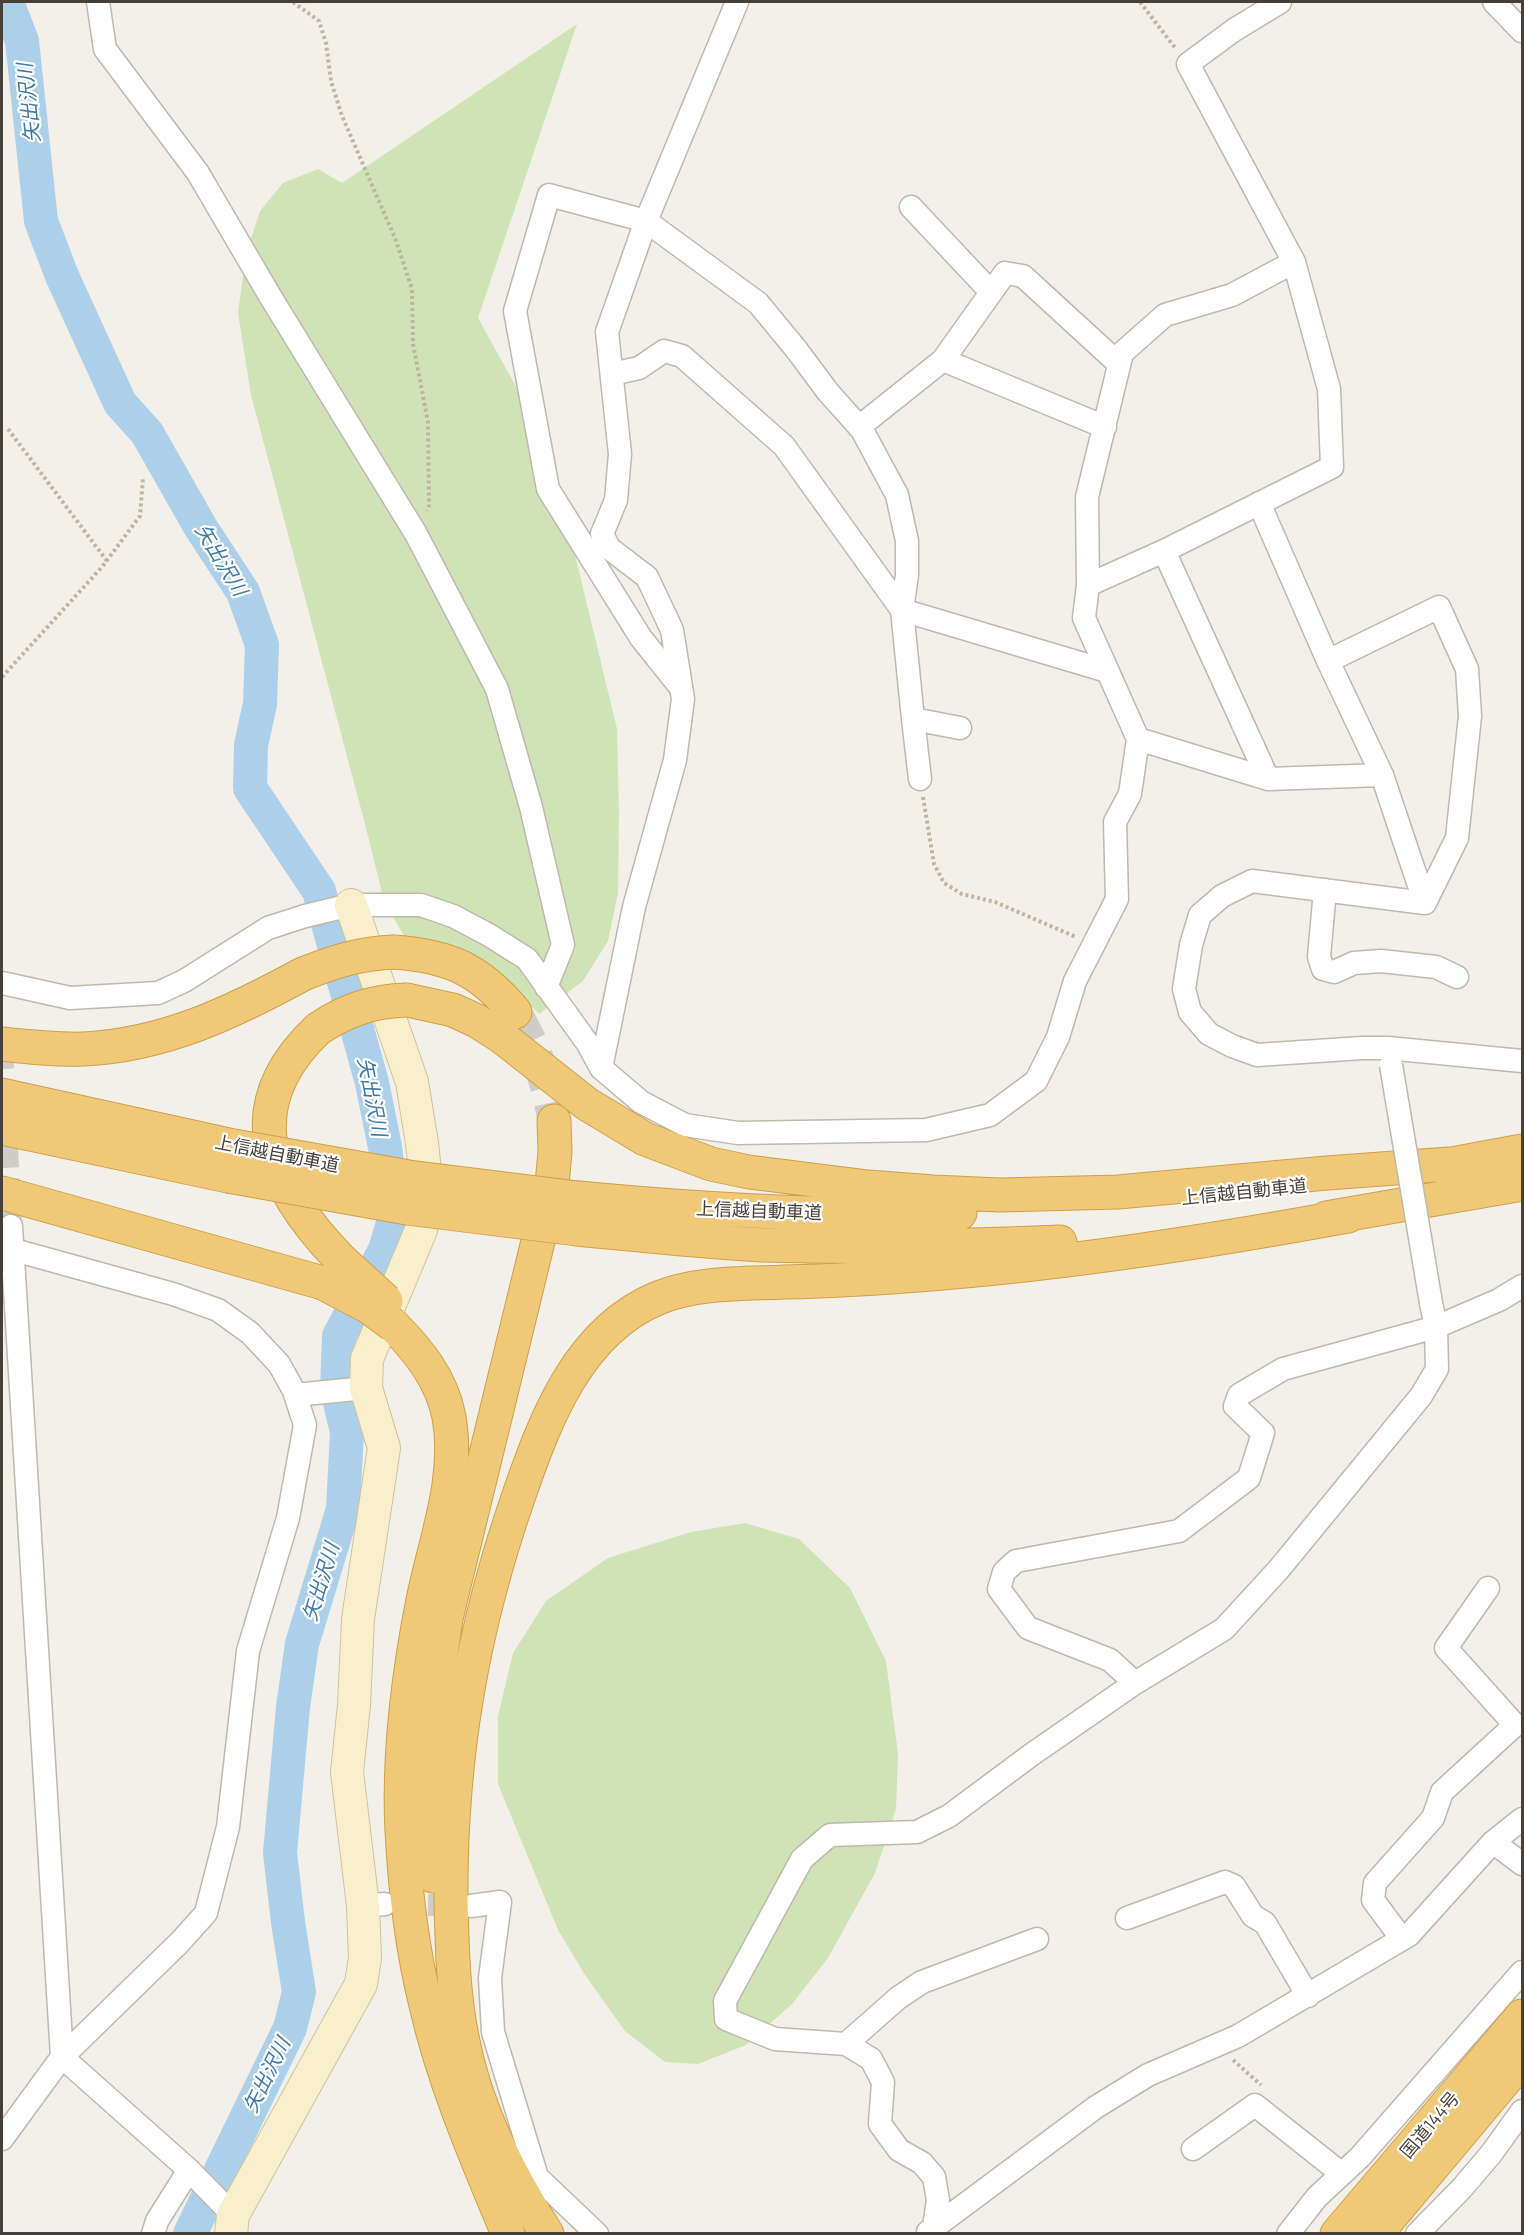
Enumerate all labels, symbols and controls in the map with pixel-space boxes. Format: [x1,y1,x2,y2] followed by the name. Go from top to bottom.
[13,62,45,144] water label: 矢出沢川
[190,520,252,600] water label: 矢出沢川
[353,1055,391,1139] water label: 矢出沢川
[213,1131,341,1177] street label: 上信越自動車道
[1180,1175,1308,1209] street label: 上信越自動車道
[696,1198,822,1224] street label: 上信越自動車道
[298,1540,344,1624] water label: 矢出沢川
[239,2034,295,2116] water label: 矢出沢川
[1396,2087,1464,2163] street label: 国道144号

